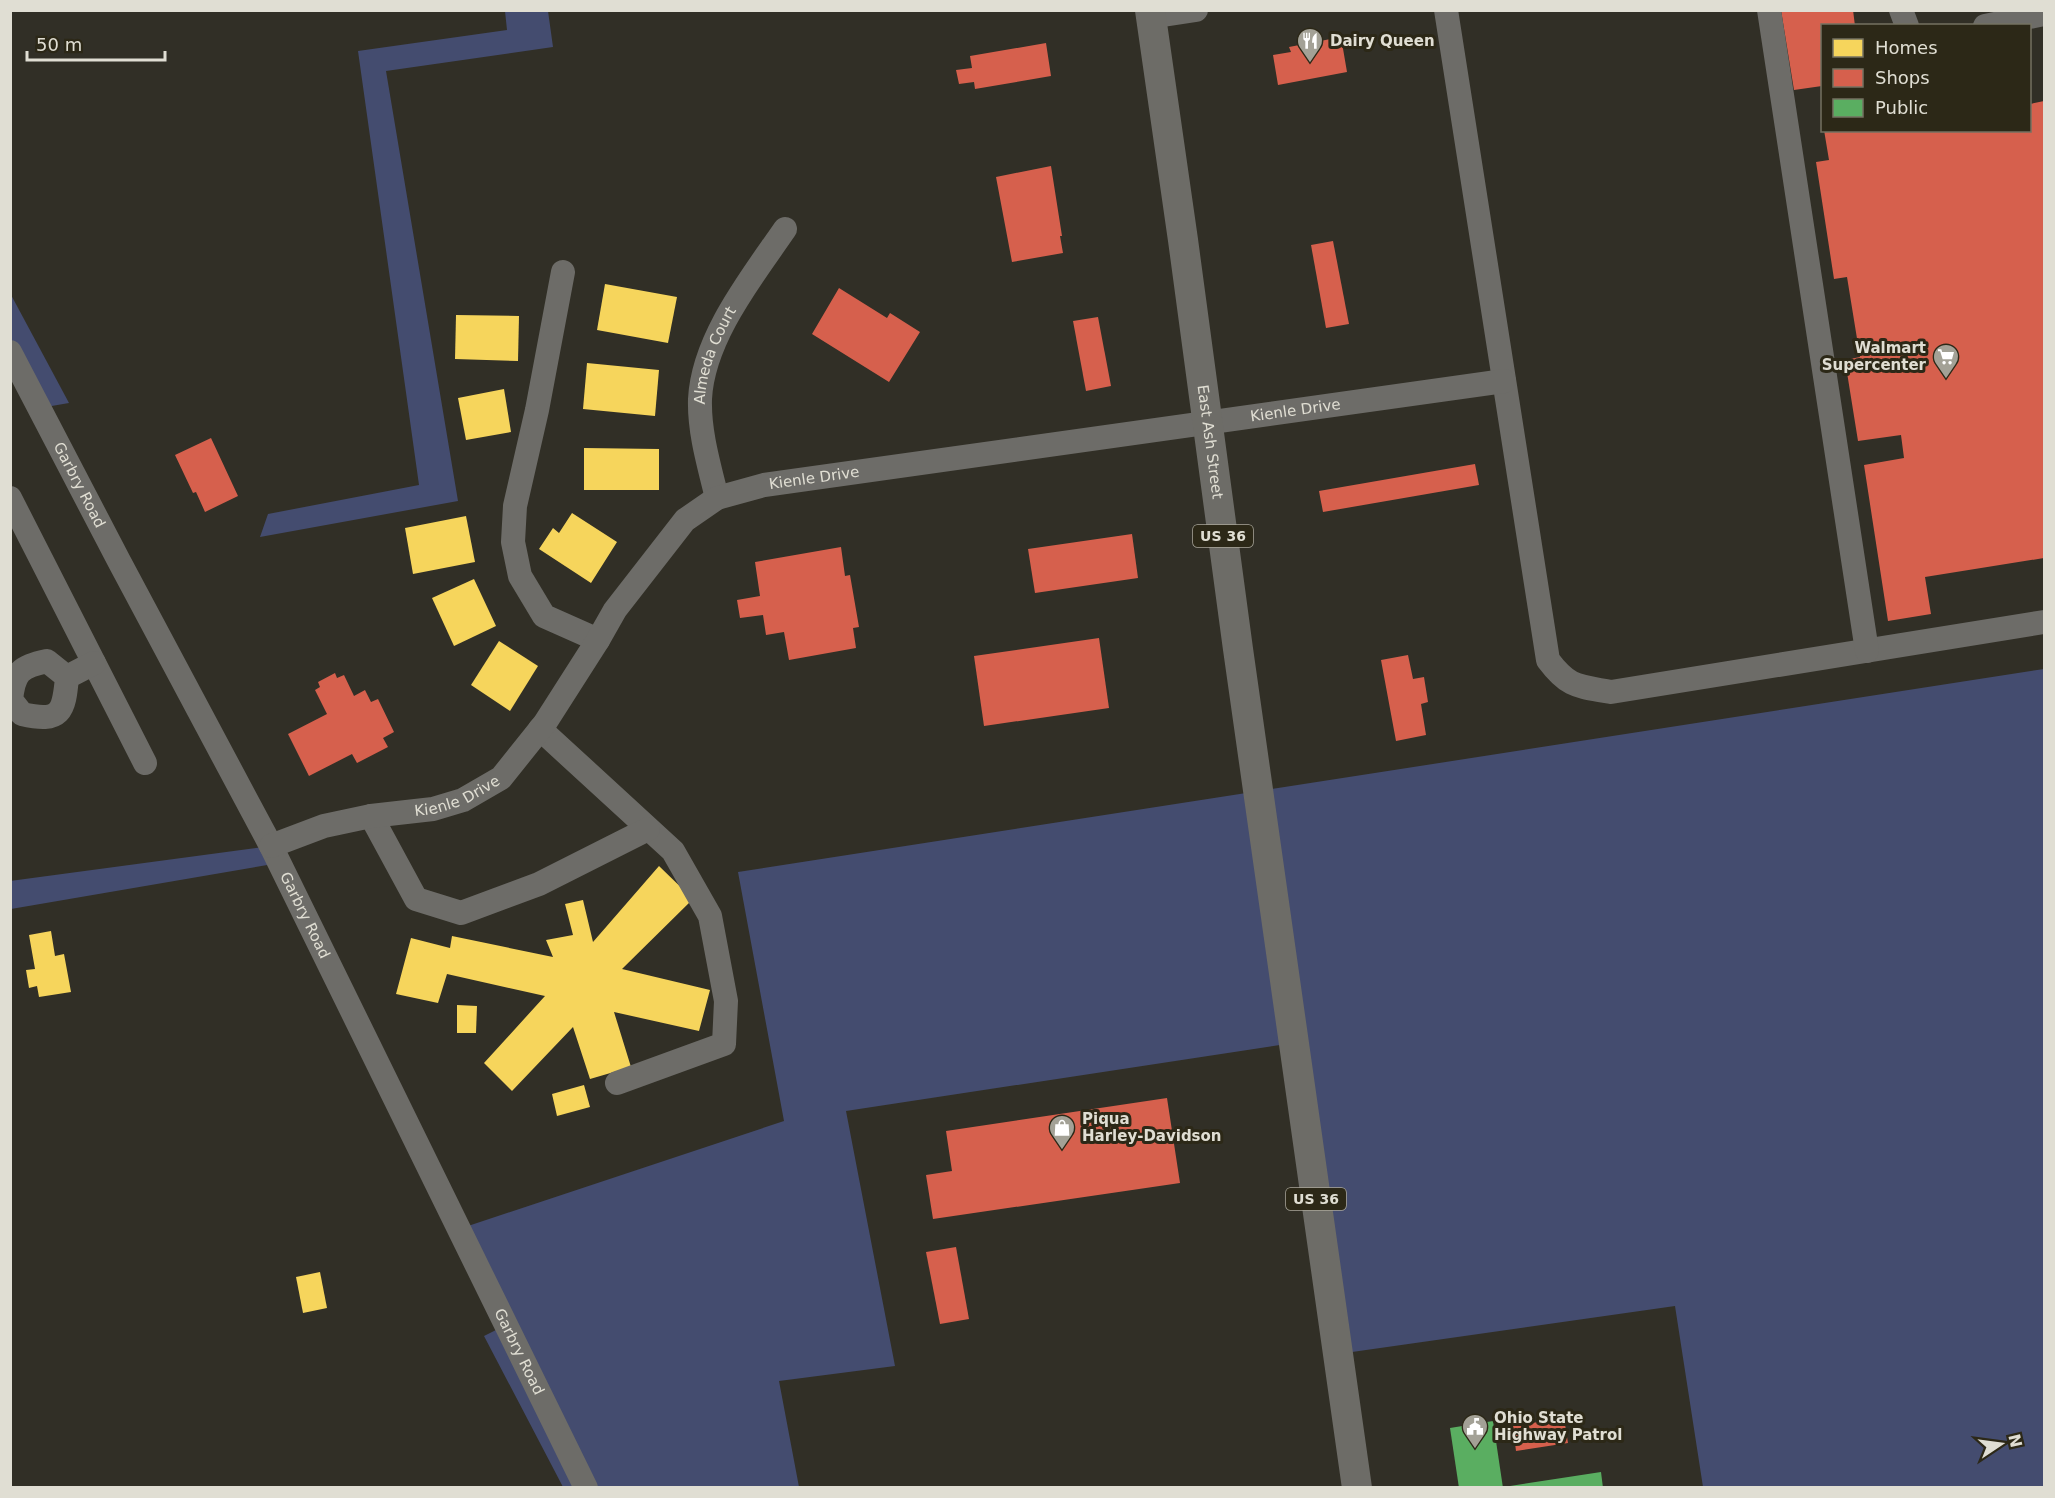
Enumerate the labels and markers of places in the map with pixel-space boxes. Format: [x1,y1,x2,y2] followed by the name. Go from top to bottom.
[1295,26,1325,64] restaurant icon: Dairy Queen
[1330,32,1435,50] place label: Dairy Queen
[1822,339,1927,374] place label: Walmart Supercenter
[1931,342,1961,380] supermarket icon: Walmart Supercenter
[1082,1110,1222,1145] place label: Piqua Harley-Davidson
[1047,1113,1077,1151] shop icon: Piqua Harley-Davidson
[1494,1409,1622,1444] place label: Ohio State Highway Patrol
[1460,1412,1490,1450] public building icon: Ohio State Highway Patrol

